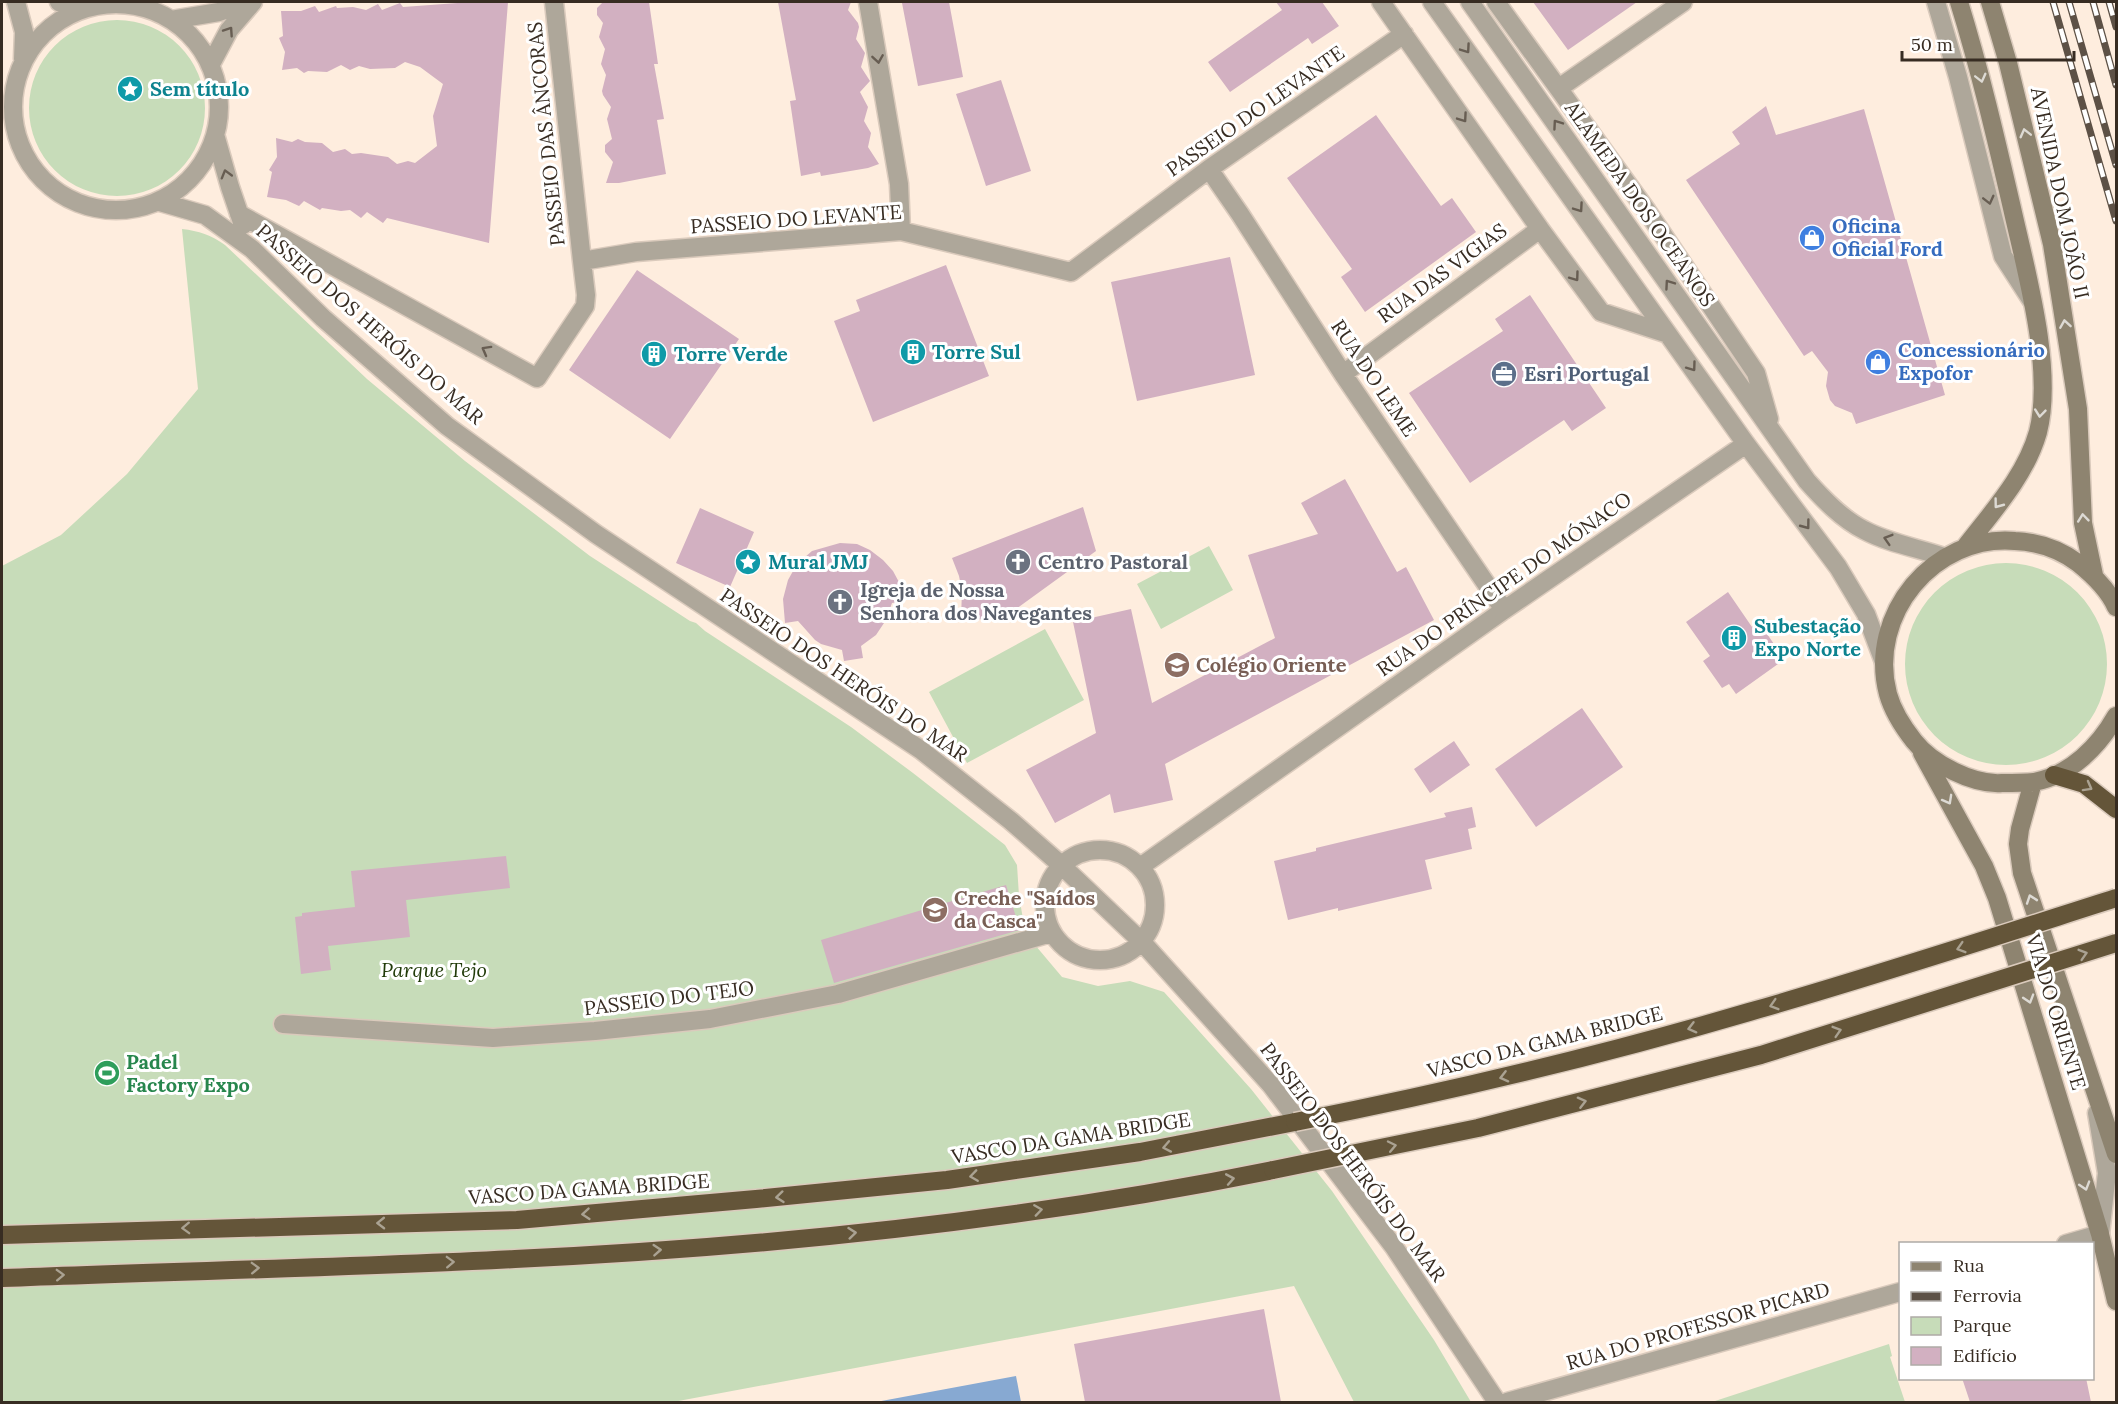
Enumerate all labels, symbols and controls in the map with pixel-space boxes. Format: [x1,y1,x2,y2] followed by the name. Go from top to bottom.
[521,21,570,247] street label: PASSEIO DAS ÂNCORAS
[1902,24,2074,62] scale bar
[222,27,233,38] one-way arrow
[1911,33,1953,56] text: 50 m
[1161,40,1349,182] street label: PASSEIO DO LEVANTE
[1459,43,1470,54] one-way arrow
[871,54,884,64] one-way arrow
[1974,73,1987,83] one-way arrow
[115,74,145,104] place icon: Sem título
[150,76,249,101] place label: Sem título
[2026,84,2095,301] street label: AVENIDA DOM JOÃO II
[1559,96,1721,311] street label: ALAMEDA DOS OCEANOS
[1456,111,1467,122] one-way arrow
[1553,120,1564,131] one-way arrow
[2020,128,2033,138] one-way arrow
[221,169,233,180] one-way arrow
[1982,195,1995,205] one-way arrow
[689,199,903,238] street label: PASSEIO DO LEVANTE
[1572,202,1583,213] one-way arrow
[1832,213,1943,261] place label: Oficina Oficial Ford
[1372,217,1511,328] street label: RUA DAS VIGIAS
[251,218,489,430] street label: PASSEIO DOS HERÓIS DO MAR
[1797,223,1827,253] shop icon: Oficina Oficial Ford
[1568,271,1579,282] one-way arrow
[1665,280,1676,291] one-way arrow
[1326,315,1423,441] street label: RUA DO LEME
[2060,319,2072,329] one-way arrow
[898,337,928,367] building icon: Torre Sul
[1898,337,2045,385] place label: Concessionário Expofor
[639,339,669,369] building icon: Torre Verde
[932,339,1021,364] place label: Torre Sul
[674,341,788,366] place label: Torre Verde
[482,346,492,357] one-way arrow
[1863,347,1893,377] shop icon: Concessionário Expofor
[1489,359,1519,389] office icon: Esri Portugal
[1524,361,1649,386] place label: Esri Portugal
[1685,361,1696,372] one-way arrow
[2034,409,2047,418] one-way arrow
[1372,486,1636,681] street label: RUA DO PRÍNCIPE DO MÓNACO
[1994,497,2005,508] one-way arrow
[2077,513,2090,522] one-way arrow
[1799,518,1810,529] one-way arrow
[1883,534,1894,546] one-way arrow
[733,547,763,577] place icon: Mural JMJ
[1003,547,1033,577] church icon: Centro Pastoral
[768,549,868,574] place label: Mural JMJ
[1038,549,1188,574] place label: Centro Pastoral
[860,577,1092,625] place label: Igreja de Nossa Senhora dos Navegantes
[716,582,973,767] street label: PASSEIO DOS HERÓIS DO MAR
[825,587,855,617] church icon: Igreja de Nossa Senhora dos Navegantes
[1754,613,1861,661] place label: Subestação Expo Norte
[1719,623,1749,653] building icon: Subestação Expo Norte
[1162,650,1192,680] school or university icon: Colégio Oriente
[1196,652,1347,677] place label: Colégio Oriente
[2081,780,2092,791] one-way arrow
[1941,794,1952,804] one-way arrow
[954,885,1095,933] place label: Creche "Saídos da Casca"
[2025,894,2038,905] one-way arrow
[920,895,950,925] school or university icon: Creche "Saídos da Casca"
[2021,930,2092,1093] street label: VIA DO ORIENTE
[1956,940,1967,953] one-way arrow
[2077,949,2088,961] one-way arrow
[381,957,487,982] park label: Parque Tejo
[582,975,755,1020] street label: PASSEIO DO TEJO
[2022,993,2034,1004] one-way arrow
[1769,997,1780,1010] one-way arrow
[1424,1000,1665,1083] street label: VASCO DA GAMA BRIDGE
[1687,1021,1698,1033] one-way arrow
[1831,1026,1842,1038] one-way arrow
[1255,1037,1452,1287] street label: PASSEIO DOS HERÓIS DO MAR
[126,1049,250,1097] place label: Padel Factory Expo
[92,1058,122,1088] sports icon: Padel Factory Expo
[1499,1069,1509,1082] one-way arrow
[1576,1096,1586,1109] one-way arrow
[949,1106,1192,1169] street label: VASCO DA GAMA BRIDGE
[1162,1140,1172,1153] one-way arrow
[1386,1140,1396,1153] one-way arrow
[467,1168,710,1209] street label: VASCO DA GAMA BRIDGE
[969,1169,979,1181] one-way arrow
[1225,1173,1235,1186] one-way arrow
[2078,1180,2090,1191] one-way arrow
[776,1190,785,1203] one-way arrow
[1033,1205,1043,1217] one-way arrow
[581,1207,590,1220] one-way arrow
[376,1217,385,1230] one-way arrow
[181,1222,190,1235] one-way arrow
[847,1227,856,1240] one-way arrow
[1899,1242,2094,1380] legend
[653,1244,662,1257] one-way arrow
[1953,1254,1984,1277] text: Rua
[445,1255,454,1268] one-way arrow
[250,1262,259,1275] one-way arrow
[55,1269,64,1282] one-way arrow
[1563,1276,1833,1375] street label: RUA DO PROFESSOR PICARD
[1953,1284,2022,1307] text: Ferrovia
[1953,1314,2012,1337] text: Parque
[1953,1344,2017,1367] text: Edifício

